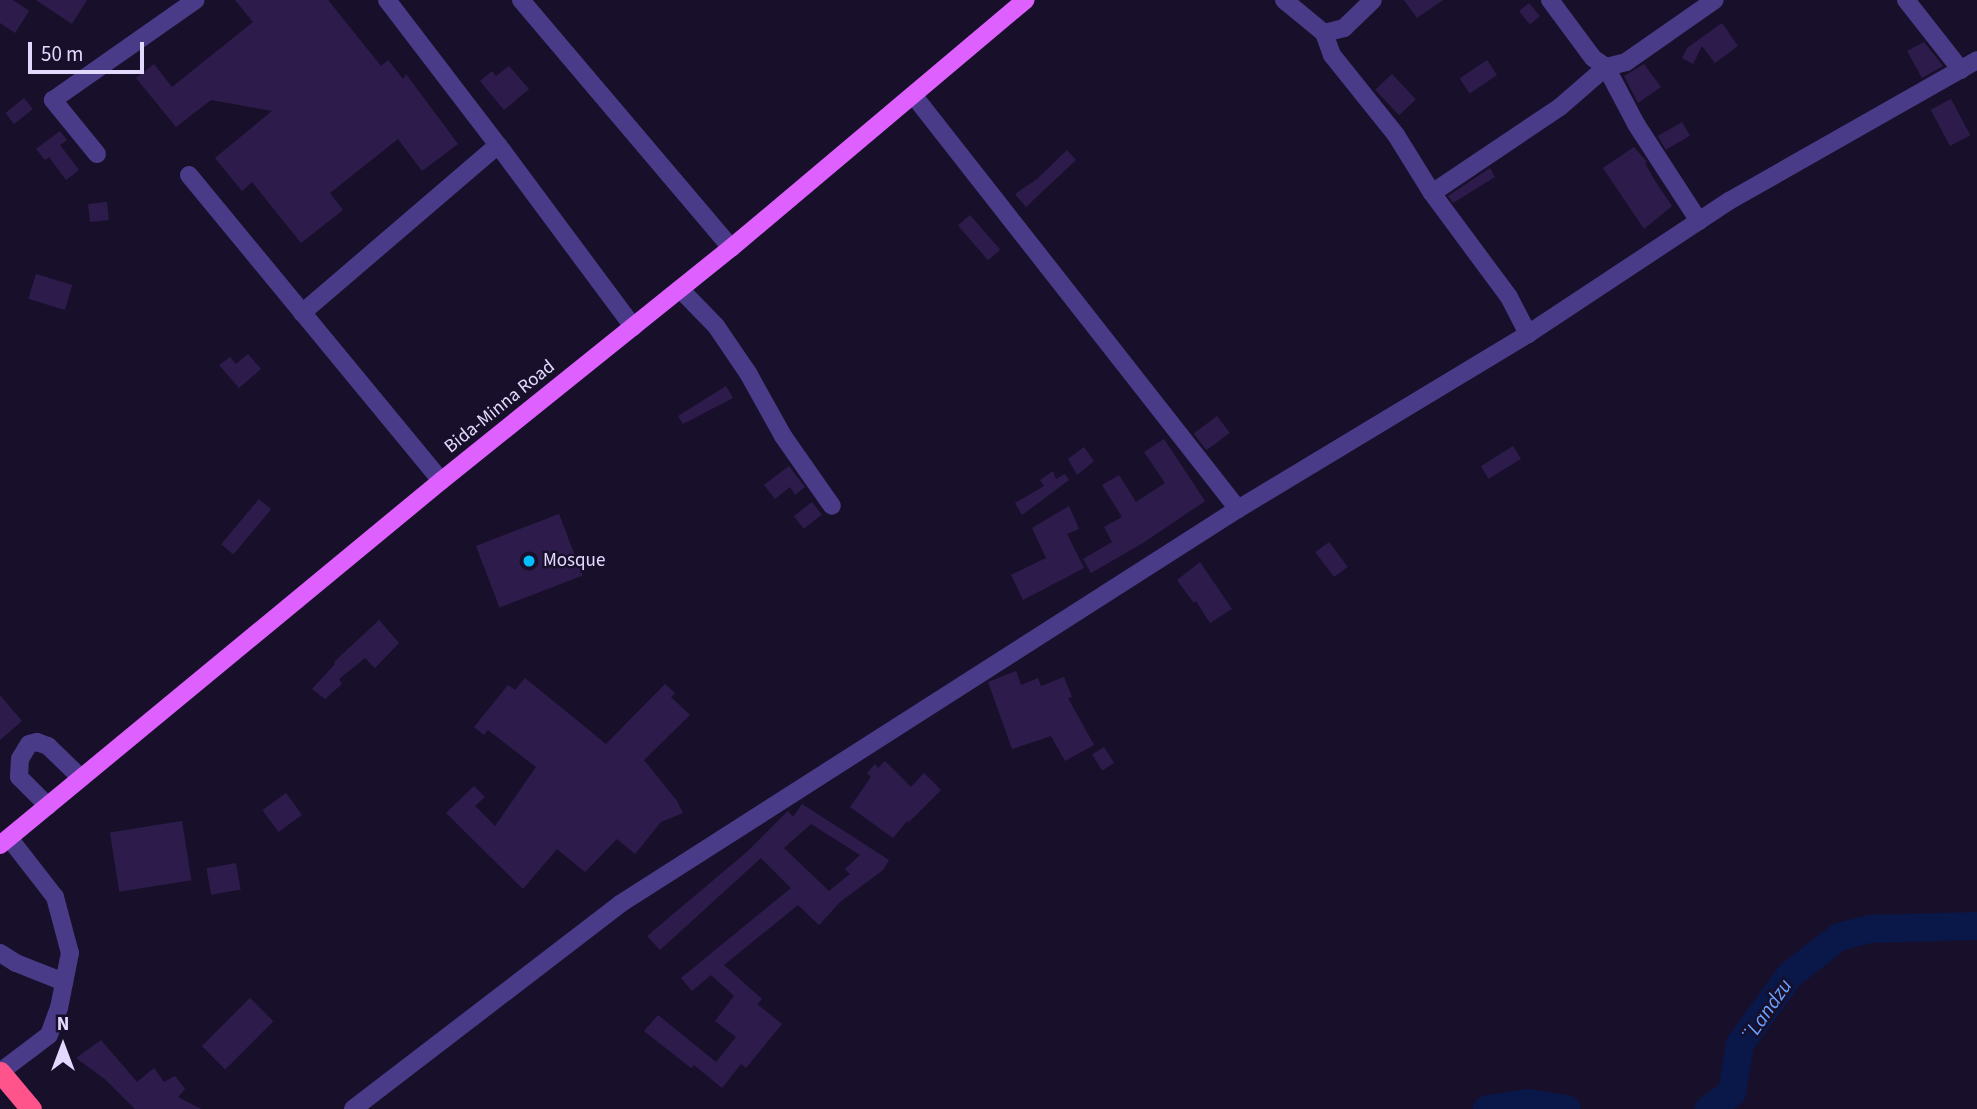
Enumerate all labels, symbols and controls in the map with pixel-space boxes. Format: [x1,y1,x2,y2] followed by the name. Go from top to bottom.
[32,28,147,72] scale bar
[41,39,83,69] text: 50 m
[440,356,560,458] street label: Bida-Minna Road
[543,550,605,572] place label: Mosque
[521,553,537,569] marker: Mosque
[1735,974,1797,1048] water label: ¨Landzu
[28,1011,98,1081] north arrow
[57,1011,69,1038] text: N

